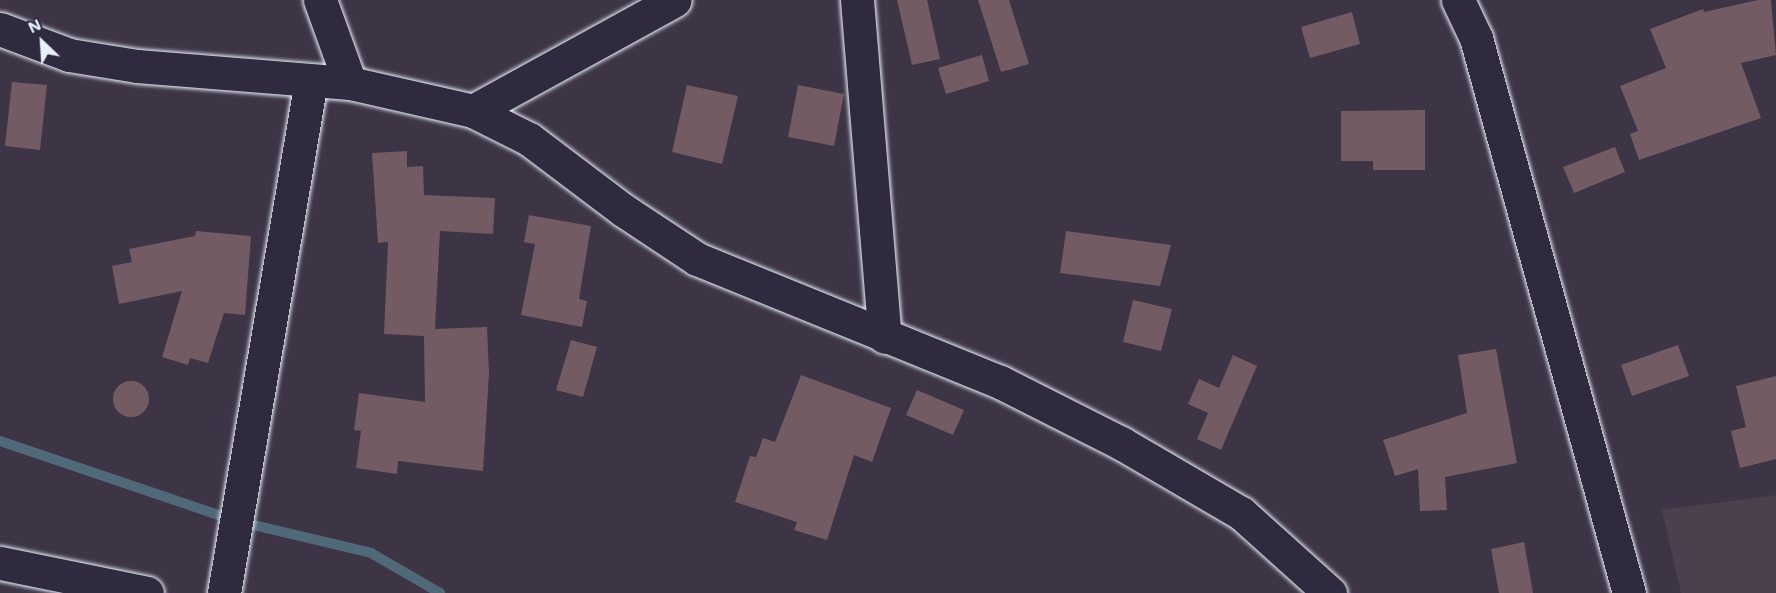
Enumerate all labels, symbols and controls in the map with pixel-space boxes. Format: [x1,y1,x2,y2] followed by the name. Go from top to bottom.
[12,12,72,72] north arrow
[24,13,44,37] text: N

